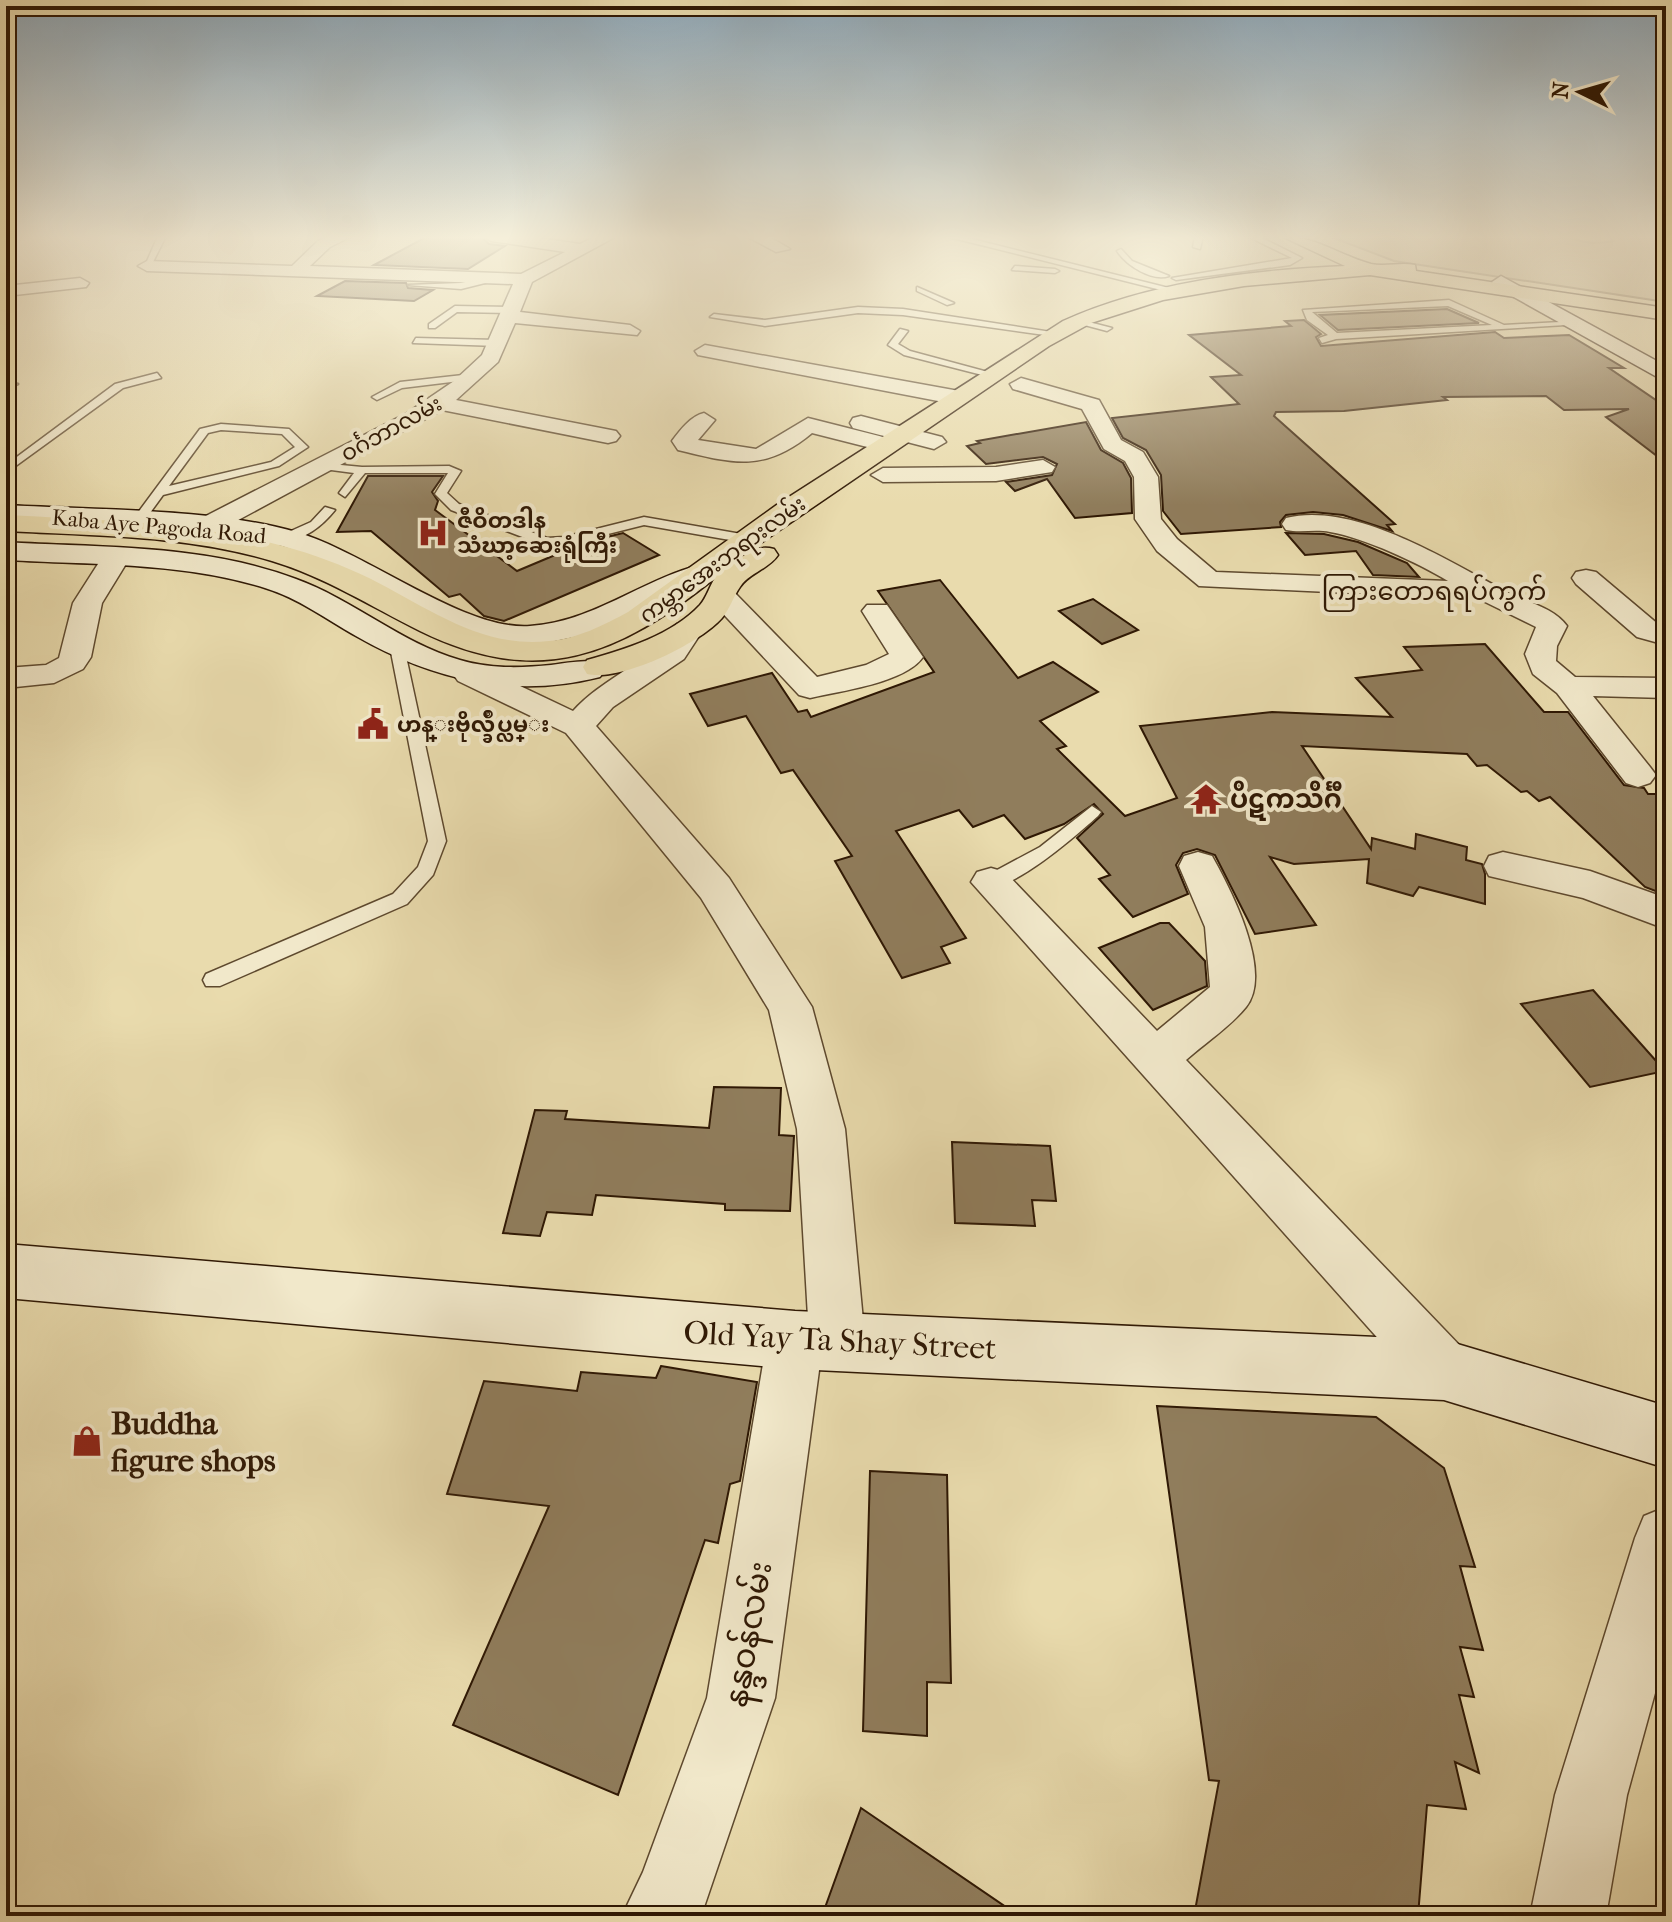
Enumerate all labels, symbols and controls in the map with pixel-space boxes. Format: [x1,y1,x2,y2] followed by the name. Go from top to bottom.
[1540,52,1620,132] north arrow
[1547,81,1575,100] text: N
[335,388,447,467] street label: ဝင်္ဂဘာလမ်း
[633,488,813,632] street label: ကမ္ဘာအေးဘုရားလမ်း
[51,505,268,549] street label: Kaba Aye Pagoda Road
[457,506,617,563] place label: ဇီဝိတဒါန သံဃာ့ဆေးရုံကြီး
[416,516,450,550] hospital icon: ဇီဝိတဒါန သံဃာ့ဆေးရုံကြီး
[1322,574,1546,612] district label: ကြားတောရရပ်ကွက်
[356,707,390,741] public building icon: ဟန္းဗိုလ္ခ်ဳပ္လမ္း
[397,709,549,743] place label: ဟန္းဗိုလ္ခ်ဳပ္လမ္း
[1230,780,1342,821] place label: ပိဋကသိင်္ဂီ
[1189,782,1223,816] temple icon: ပိဋကသိင်္ဂီ
[683,1314,998,1367] street label: Old Yay Ta Shay Street
[111,1405,276,1479] place label: Buddha figure shops
[70,1424,104,1458] shop icon: Buddha figure shops
[713,1558,787,1711] street label: နန္ဒဝန်လမ်း

